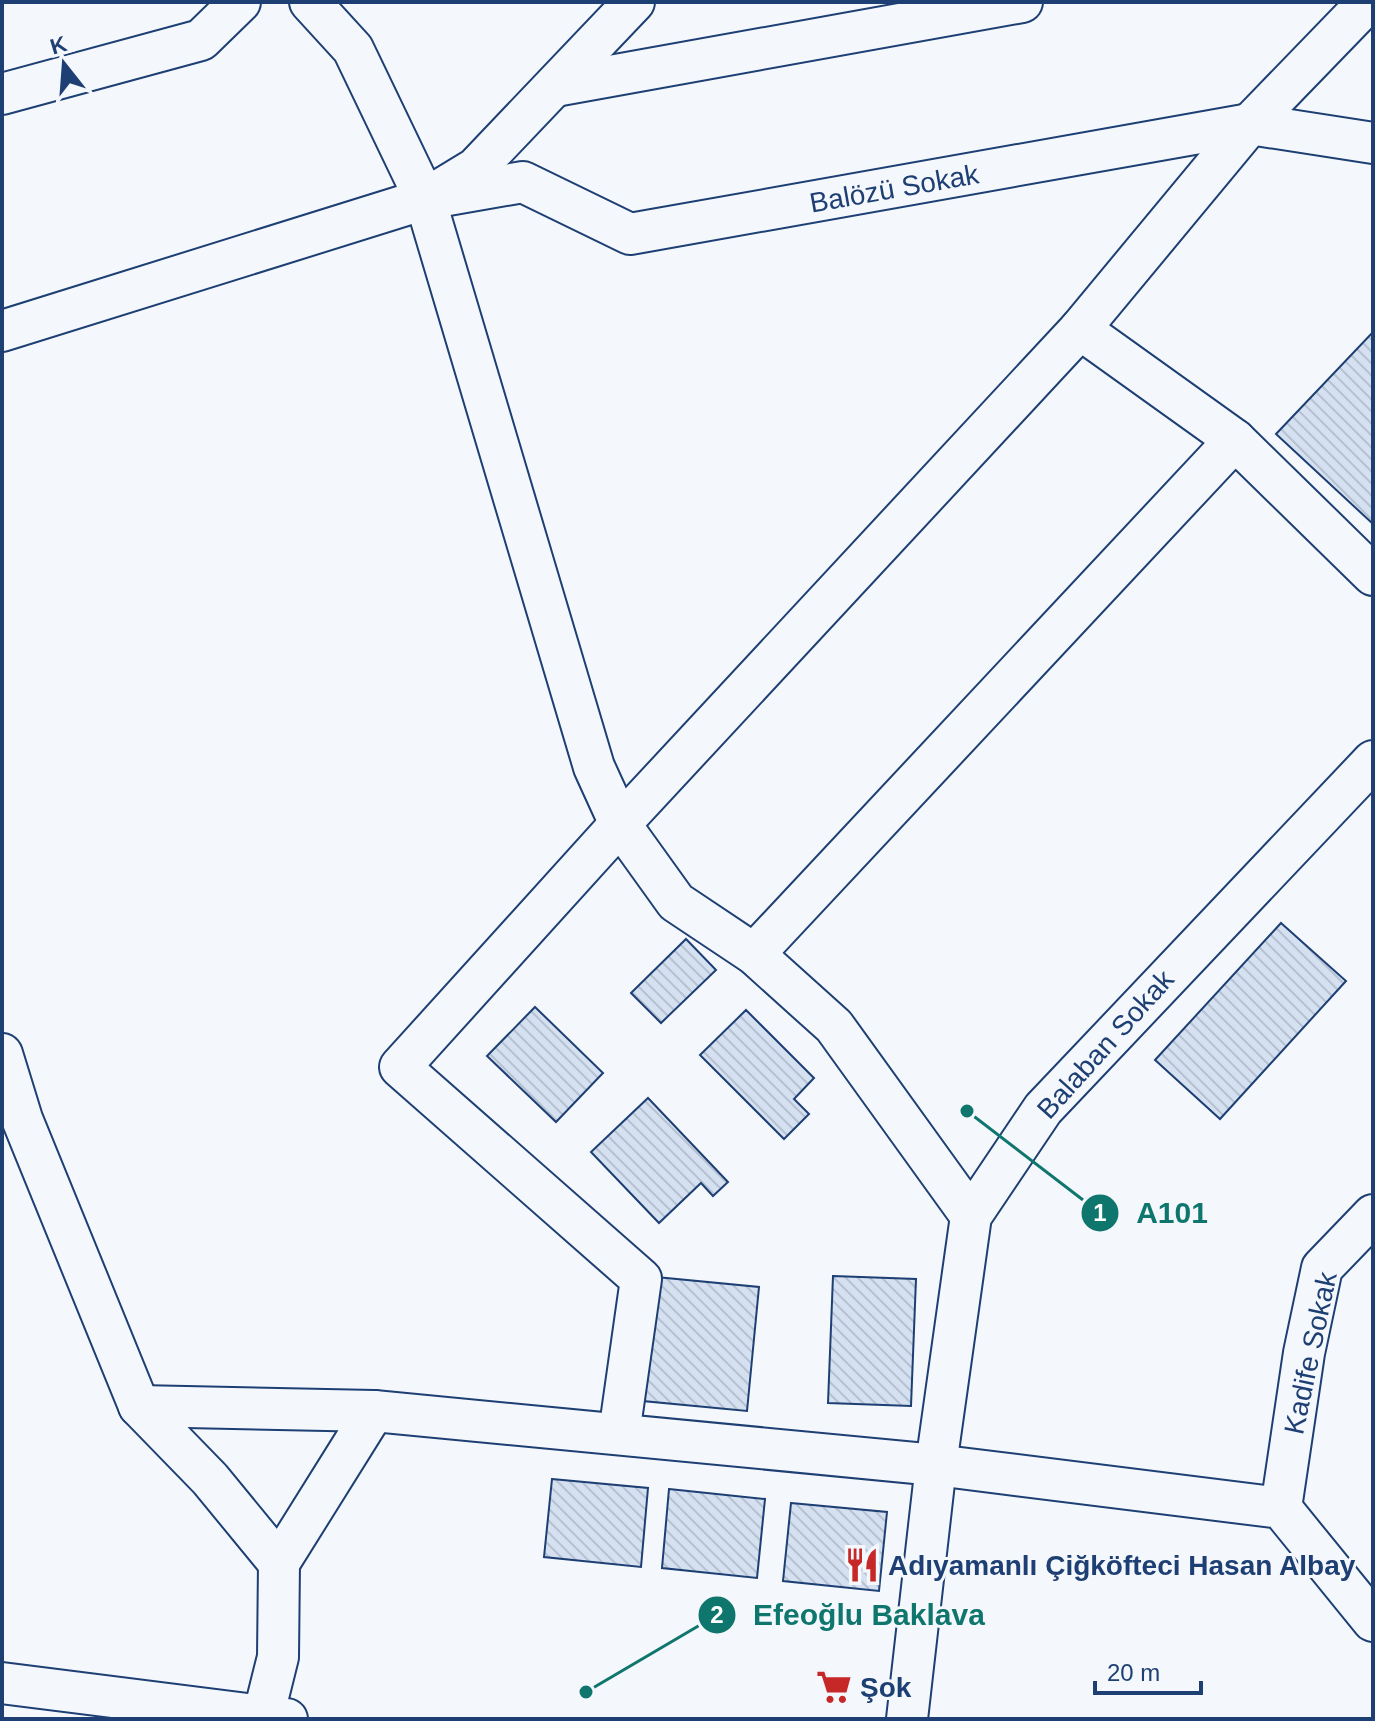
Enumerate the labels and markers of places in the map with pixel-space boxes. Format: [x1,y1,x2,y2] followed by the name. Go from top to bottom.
[1080,1186,1224,1240] callout: A101
[843,1546,881,1584] restaurant icon: Adıyamanlı Çiğköfteci Hasan Albay
[888,1550,1356,1581] place label: Adıyamanlı Çiğköfteci Hasan Albay
[697,1588,1001,1642] callout: Efeoğlu Baklava
[815,1668,853,1706] supermarket icon: Şok
[860,1672,912,1703] place label: Şok

